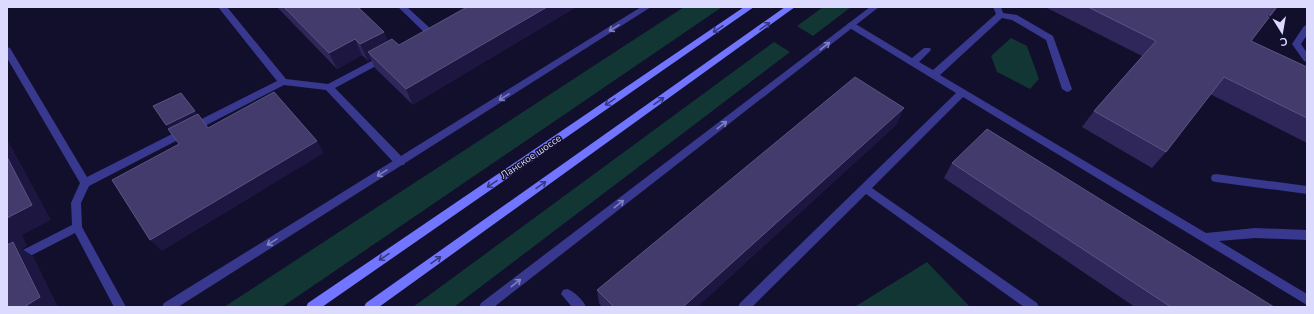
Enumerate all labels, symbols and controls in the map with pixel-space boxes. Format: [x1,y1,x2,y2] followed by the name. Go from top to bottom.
[1262,12,1302,52] north arrow
[759,22,770,30] one-way arrow
[608,24,620,32] one-way arrow
[712,25,723,33] one-way arrow
[1278,33,1289,50] text: С
[819,41,830,50] one-way arrow
[498,93,510,101] one-way arrow
[653,97,664,105] one-way arrow
[605,98,616,106] one-way arrow
[716,120,727,129] one-way arrow
[498,131,564,183] street label: Ланское шоссе
[377,169,388,177] one-way arrow
[486,180,497,188] one-way arrow
[536,181,547,189] one-way arrow
[613,200,624,208] one-way arrow
[267,238,278,246] one-way arrow
[379,253,390,261] one-way arrow
[430,256,441,264] one-way arrow
[510,279,521,287] one-way arrow

